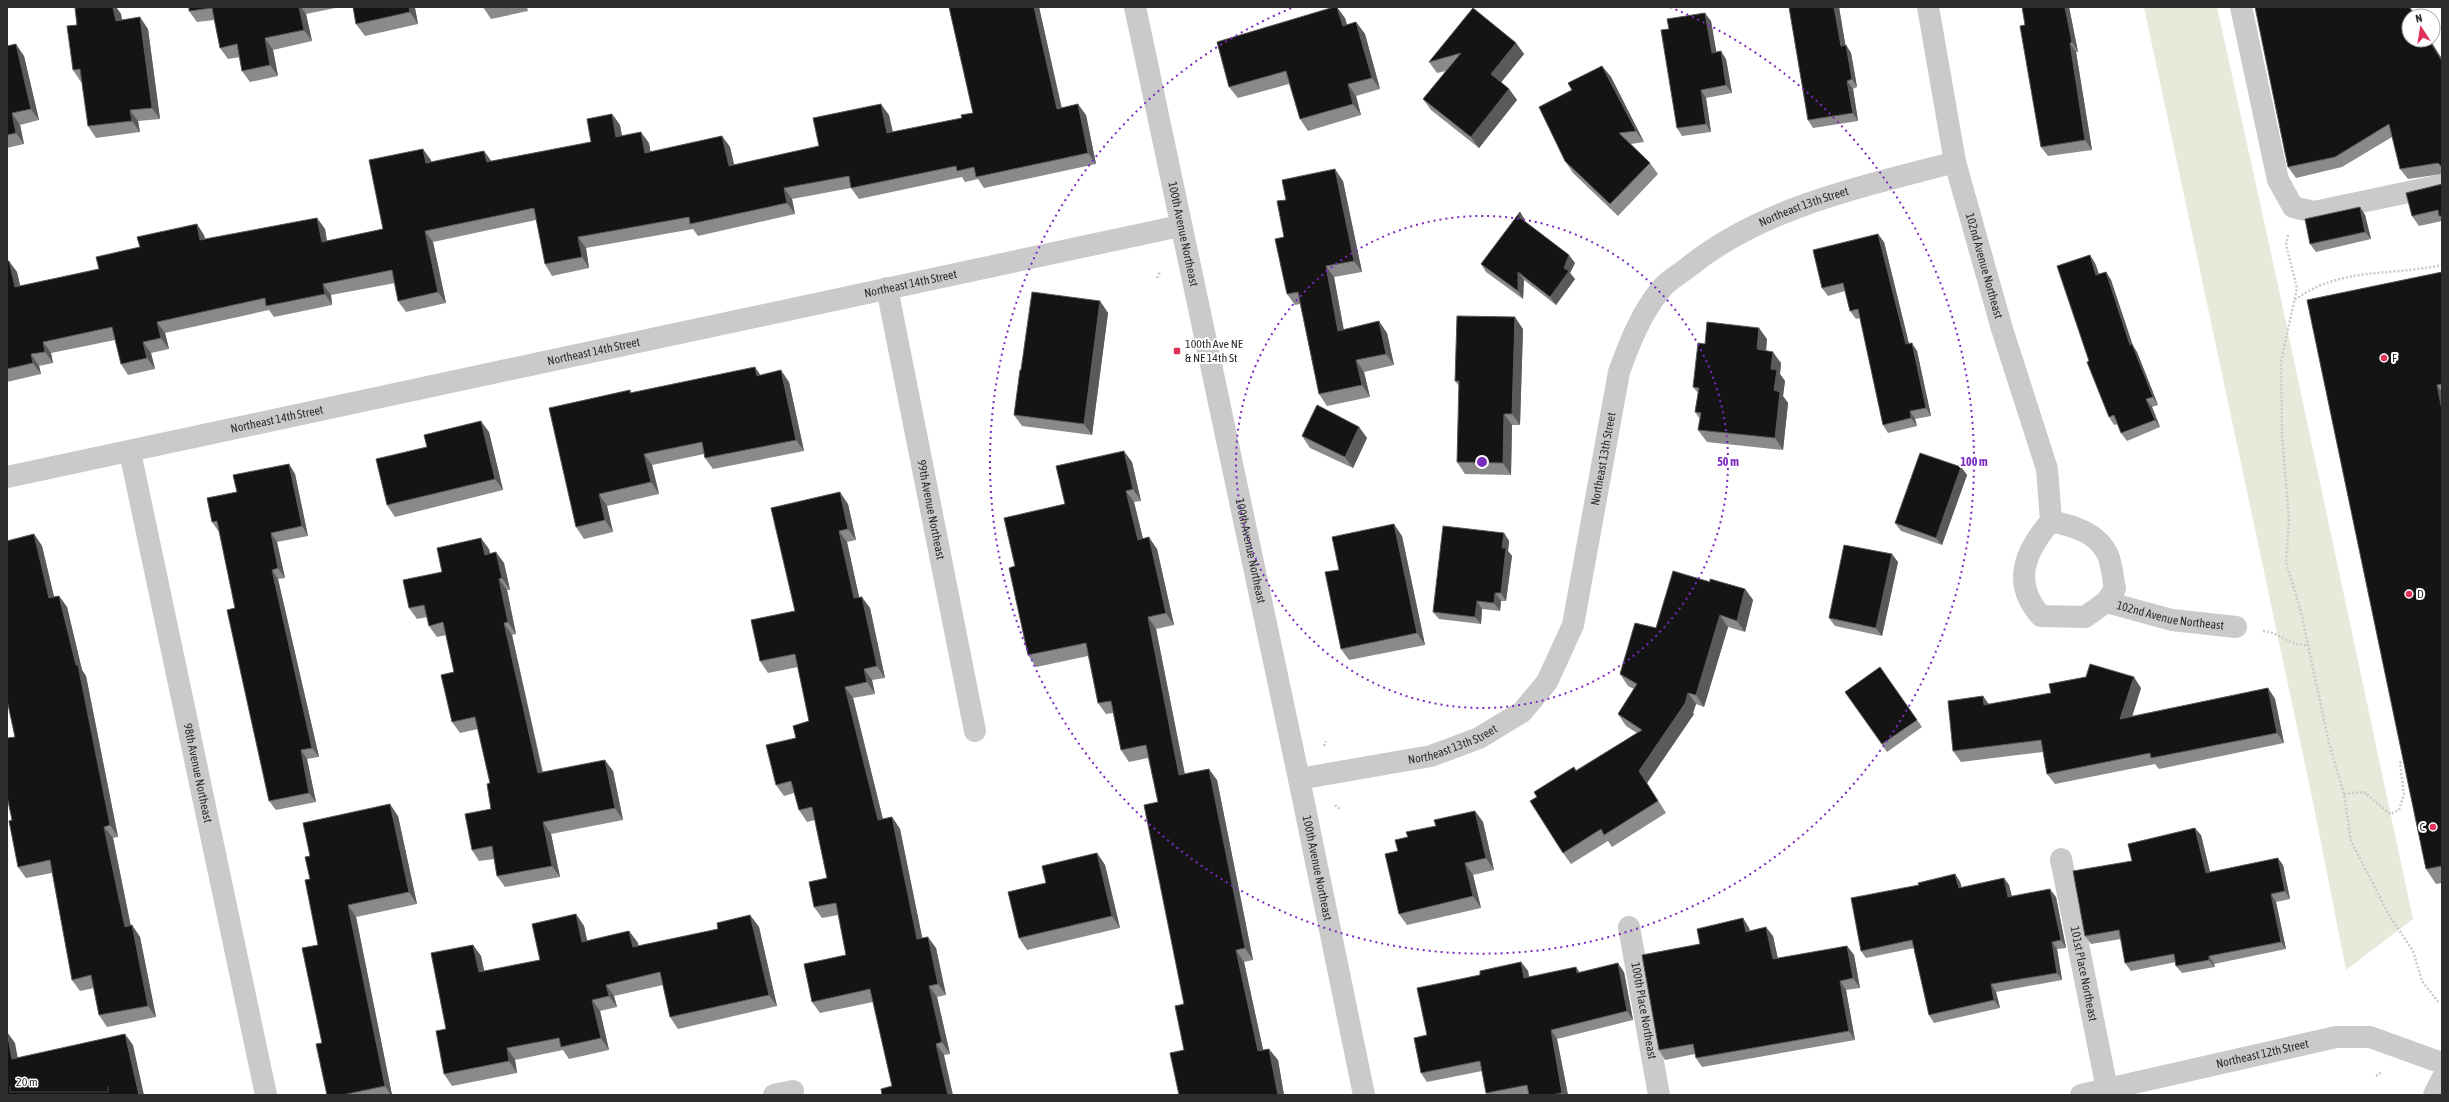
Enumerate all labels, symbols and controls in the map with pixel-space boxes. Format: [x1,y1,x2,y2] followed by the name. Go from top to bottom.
[2401,8,2441,48] north arrow
[2414,12,2423,25] text: N
[1165,180,1201,288] street label: 100th Avenue Northeast
[1757,184,1851,230] street label: Northeast 13th Street
[1963,211,2006,321] street label: 102nd Avenue Northeast
[863,267,959,300] street label: Northeast 14th Street
[546,335,642,368] street label: Northeast 14th Street
[1185,337,1243,365] place label: 100th Ave NE & NE 14th St
[1172,346,1182,356] marker: 100th Ave NE & NE 14th St
[2392,351,2397,365] place label: F
[2379,353,2389,363] marker: F
[229,402,325,436] street label: Northeast 14th Street
[1588,411,1619,507] street label: Northeast 13th Street
[1475,455,1489,469] centre of rings
[1717,455,1739,469] text: 50 m
[1960,455,1988,469] text: 100 m
[914,459,948,561] street label: 99th Avenue Northeast
[1233,497,1269,605] street label: 100th Avenue Northeast
[2417,587,2424,601] place label: D
[2404,589,2414,599] marker: D
[2115,598,2225,633] street label: 102nd Avenue Northeast
[1407,721,1500,767] street label: Northeast 13th Street
[181,722,215,824] street label: 98th Avenue Northeast
[1300,814,1335,922] street label: 100th Avenue Northeast
[2420,820,2426,834] place label: C
[2428,822,2438,832] marker: C
[2068,925,2100,1023] street label: 101st Place Northeast
[1628,961,1660,1061] street label: 100th Place Northeast
[2215,1036,2311,1071] street label: Northeast 12th Street
[10,1068,108,1094] scale bar
[16,1075,38,1089] text: 20 m

